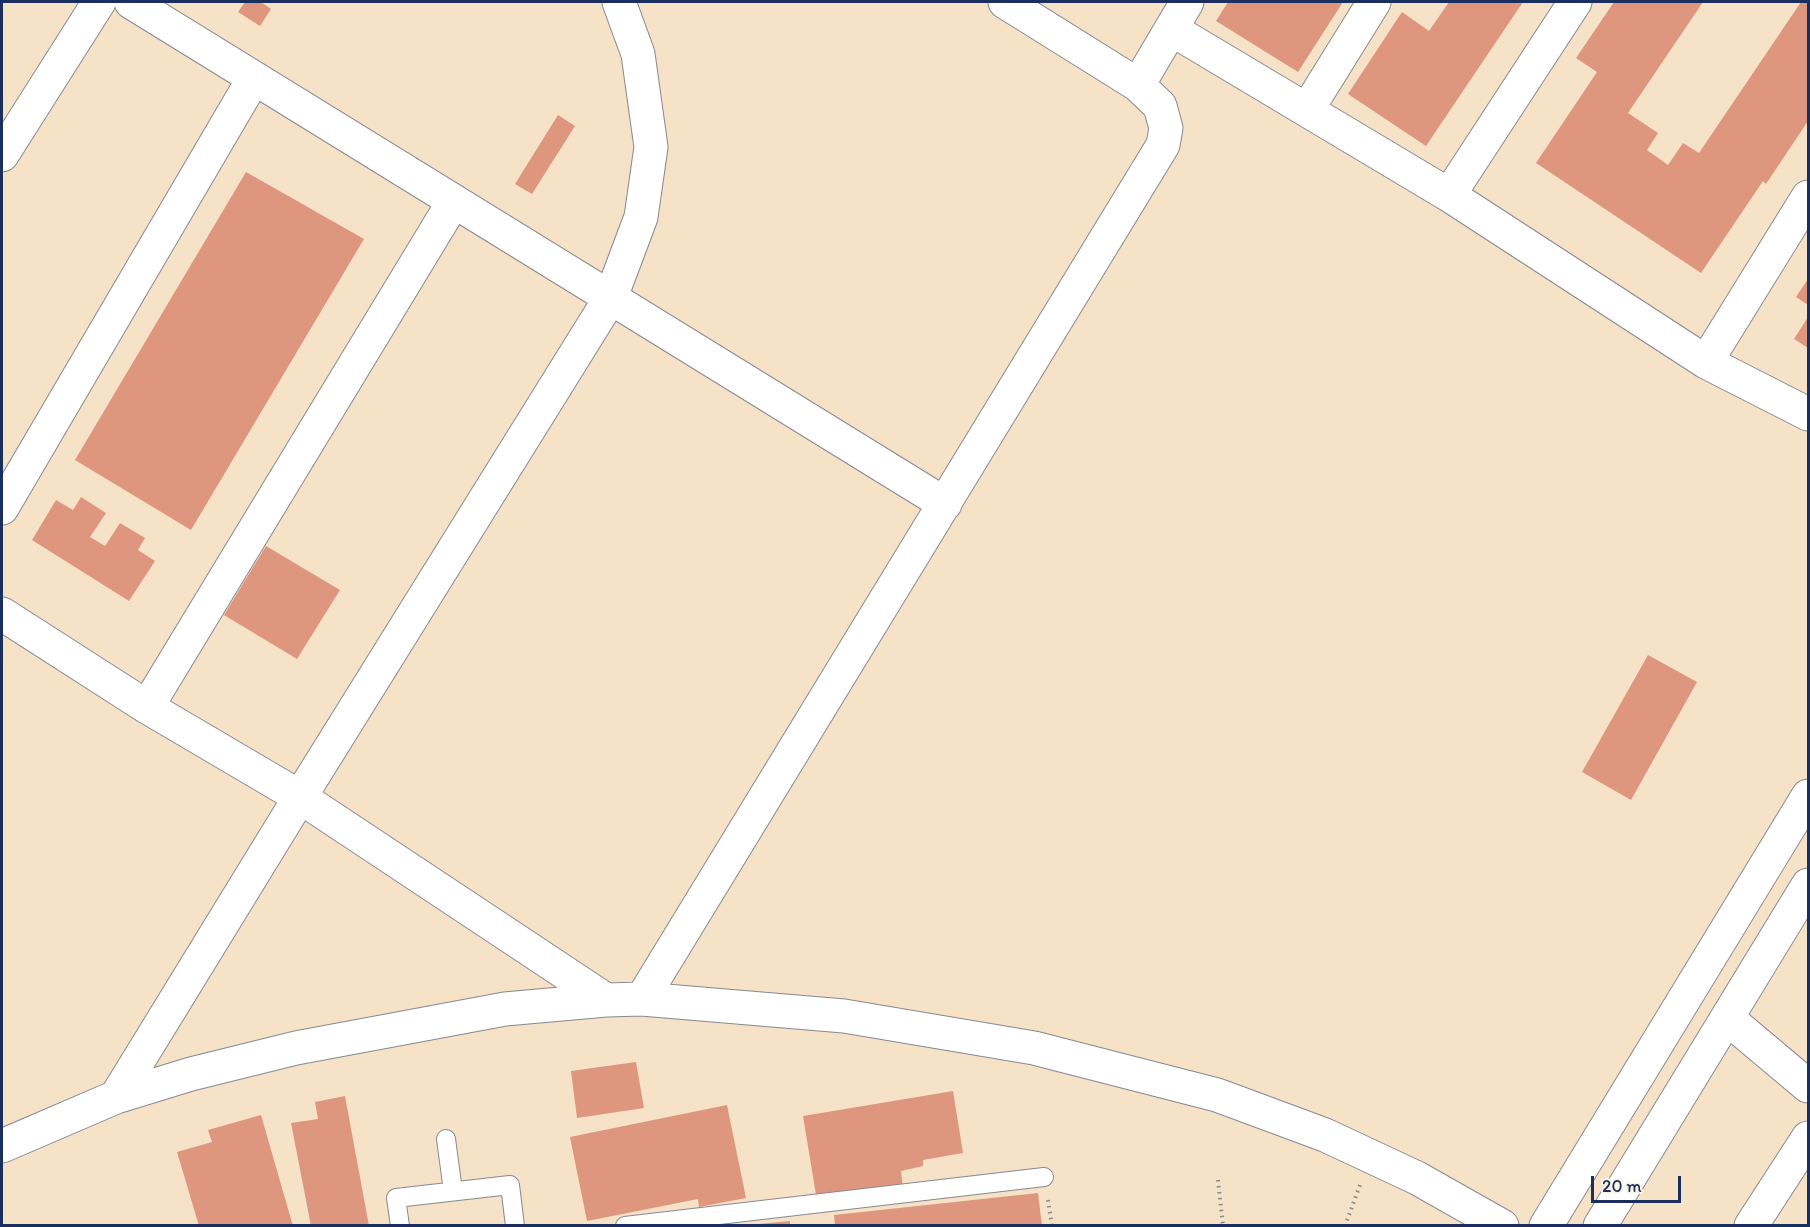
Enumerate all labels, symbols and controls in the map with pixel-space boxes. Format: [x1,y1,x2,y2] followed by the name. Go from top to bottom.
[1594,1164,1684,1202] scale bar
[1602,1175,1642,1197] text: 20 m

